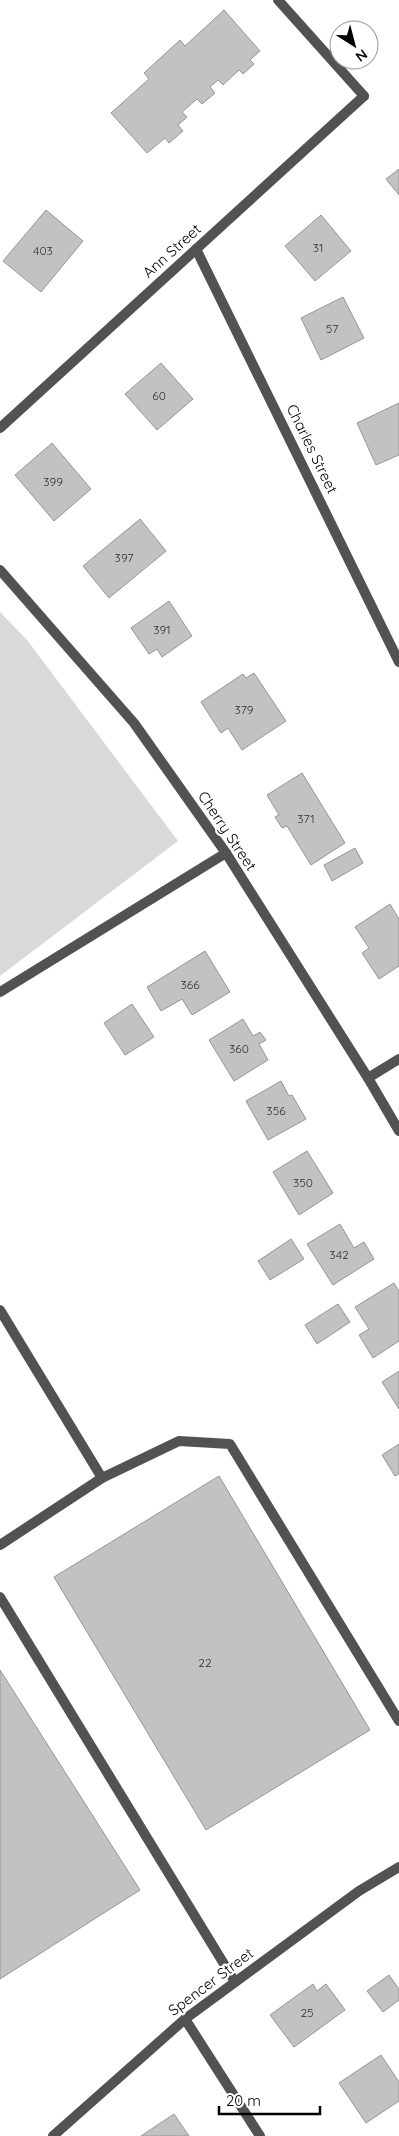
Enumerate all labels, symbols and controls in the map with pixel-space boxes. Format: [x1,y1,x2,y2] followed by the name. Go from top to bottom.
[329,20,379,70] north arrow
[352,45,371,66] text: N
[139,219,205,282] street label: Ann Street
[313,240,323,255] house number: 31
[33,243,53,258] house number: 403
[326,321,338,336] house number: 57
[152,388,166,403] house number: 60
[283,401,342,497] street label: Charles Street
[43,474,63,489] house number: 399
[115,550,133,565] house number: 397
[153,622,171,637] house number: 391
[234,702,254,717] house number: 379
[194,787,261,874] street label: Cherry Street
[297,811,315,826] house number: 371
[180,977,200,992] house number: 366
[229,1041,249,1056] house number: 360
[266,1103,286,1118] house number: 356
[293,1175,313,1190] house number: 350
[329,1247,349,1262] house number: 342
[198,1655,212,1670] house number: 22
[164,1943,257,2020] street label: Spencer Street
[300,2005,314,2020] house number: 25
[219,2084,320,2116] scale bar
[226,2091,261,2110] text: 20 m

